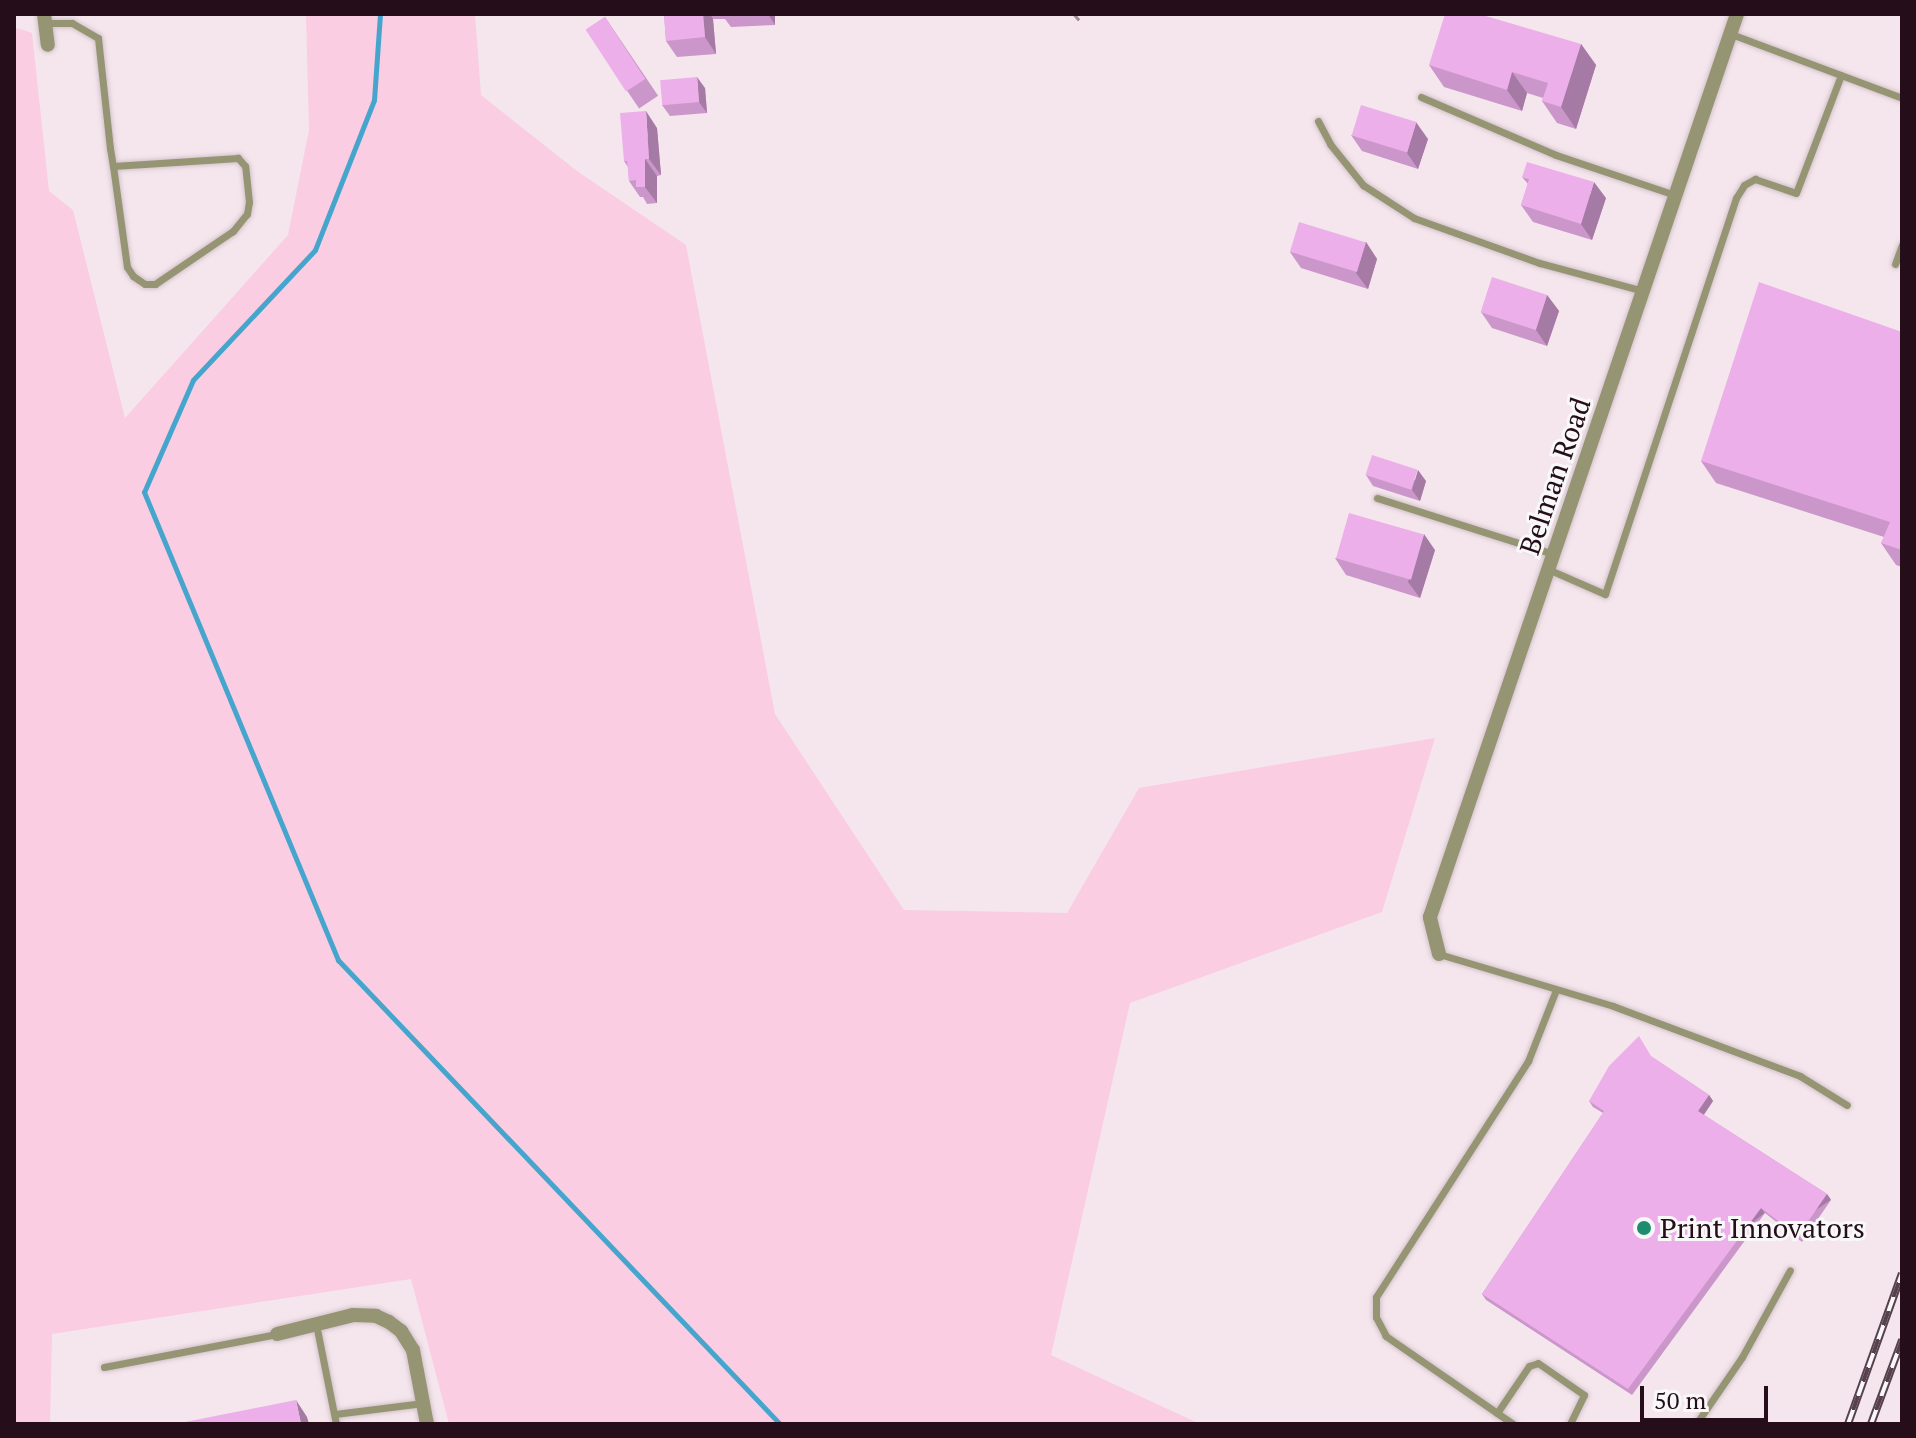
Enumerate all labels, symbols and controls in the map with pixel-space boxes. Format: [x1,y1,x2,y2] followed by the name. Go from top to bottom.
[1512,393,1598,559] street label: Belman Road
[1660,1211,1865,1245] place label: Print Innovators
[1635,1219,1653,1237] marker: Print Innovators
[1644,1370,1772,1420] scale bar
[1654,1384,1706,1416] text: 50 m

